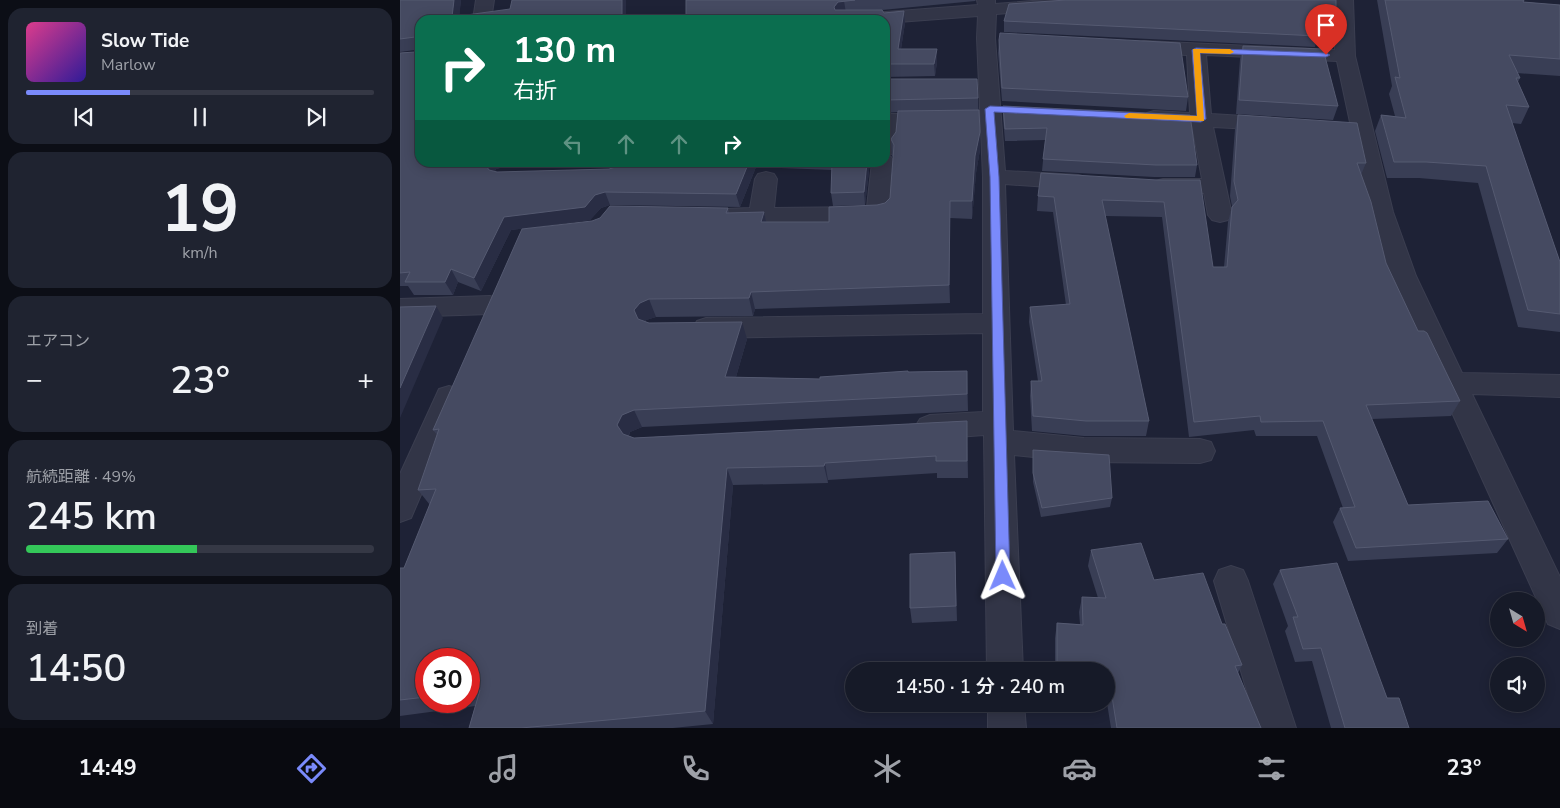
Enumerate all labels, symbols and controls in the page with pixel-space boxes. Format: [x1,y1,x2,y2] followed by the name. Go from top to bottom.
[1305,4,1347,55] pin
[1312,11,1340,39] icon: arrive
[513,27,616,74] text: 130 m
[101,28,189,54] text: Slow Tide
[430,35,495,100] icon: right
[101,54,156,76] text: Marlow
[513,76,557,106] text: 右折
[70,103,98,131] icon: previous
[186,103,214,131] icon: pause
[302,103,330,131] icon: next
[559,130,587,158] icon: left
[612,130,640,158] icon: ahead
[665,130,693,158] icon: ahead
[718,130,746,158] icon: right
[161,165,239,254] text: 19
[182,242,218,264] text: km/h
[26,330,90,352] text: エアコン
[170,355,230,406] text: 23°
[26,361,43,399] text: −
[357,361,374,399] text: +
[26,466,136,488] text: 航続距離 · 49%
[26,491,157,542] text: 245 km
[976,549,1028,601] position arrow
[1490,592,1545,648] north arrow
[1490,592,1545,712] map controls
[26,618,58,640] text: 到着
[26,643,126,694] text: 14:50
[415,648,480,713] speed limit sign: 30
[1490,657,1545,712] button: sound
[895,674,1065,700] text: 14:50 · 1 分 · 240 m
[294,751,329,786] icon: directions
[486,751,521,786] icon: music
[678,751,713,786] icon: phone
[870,751,905,786] icon: climate
[1062,751,1097,786] icon: car
[1254,751,1289,786] icon: filters
[79,753,137,783] text: 14:49
[1447,753,1481,783] text: 23°

